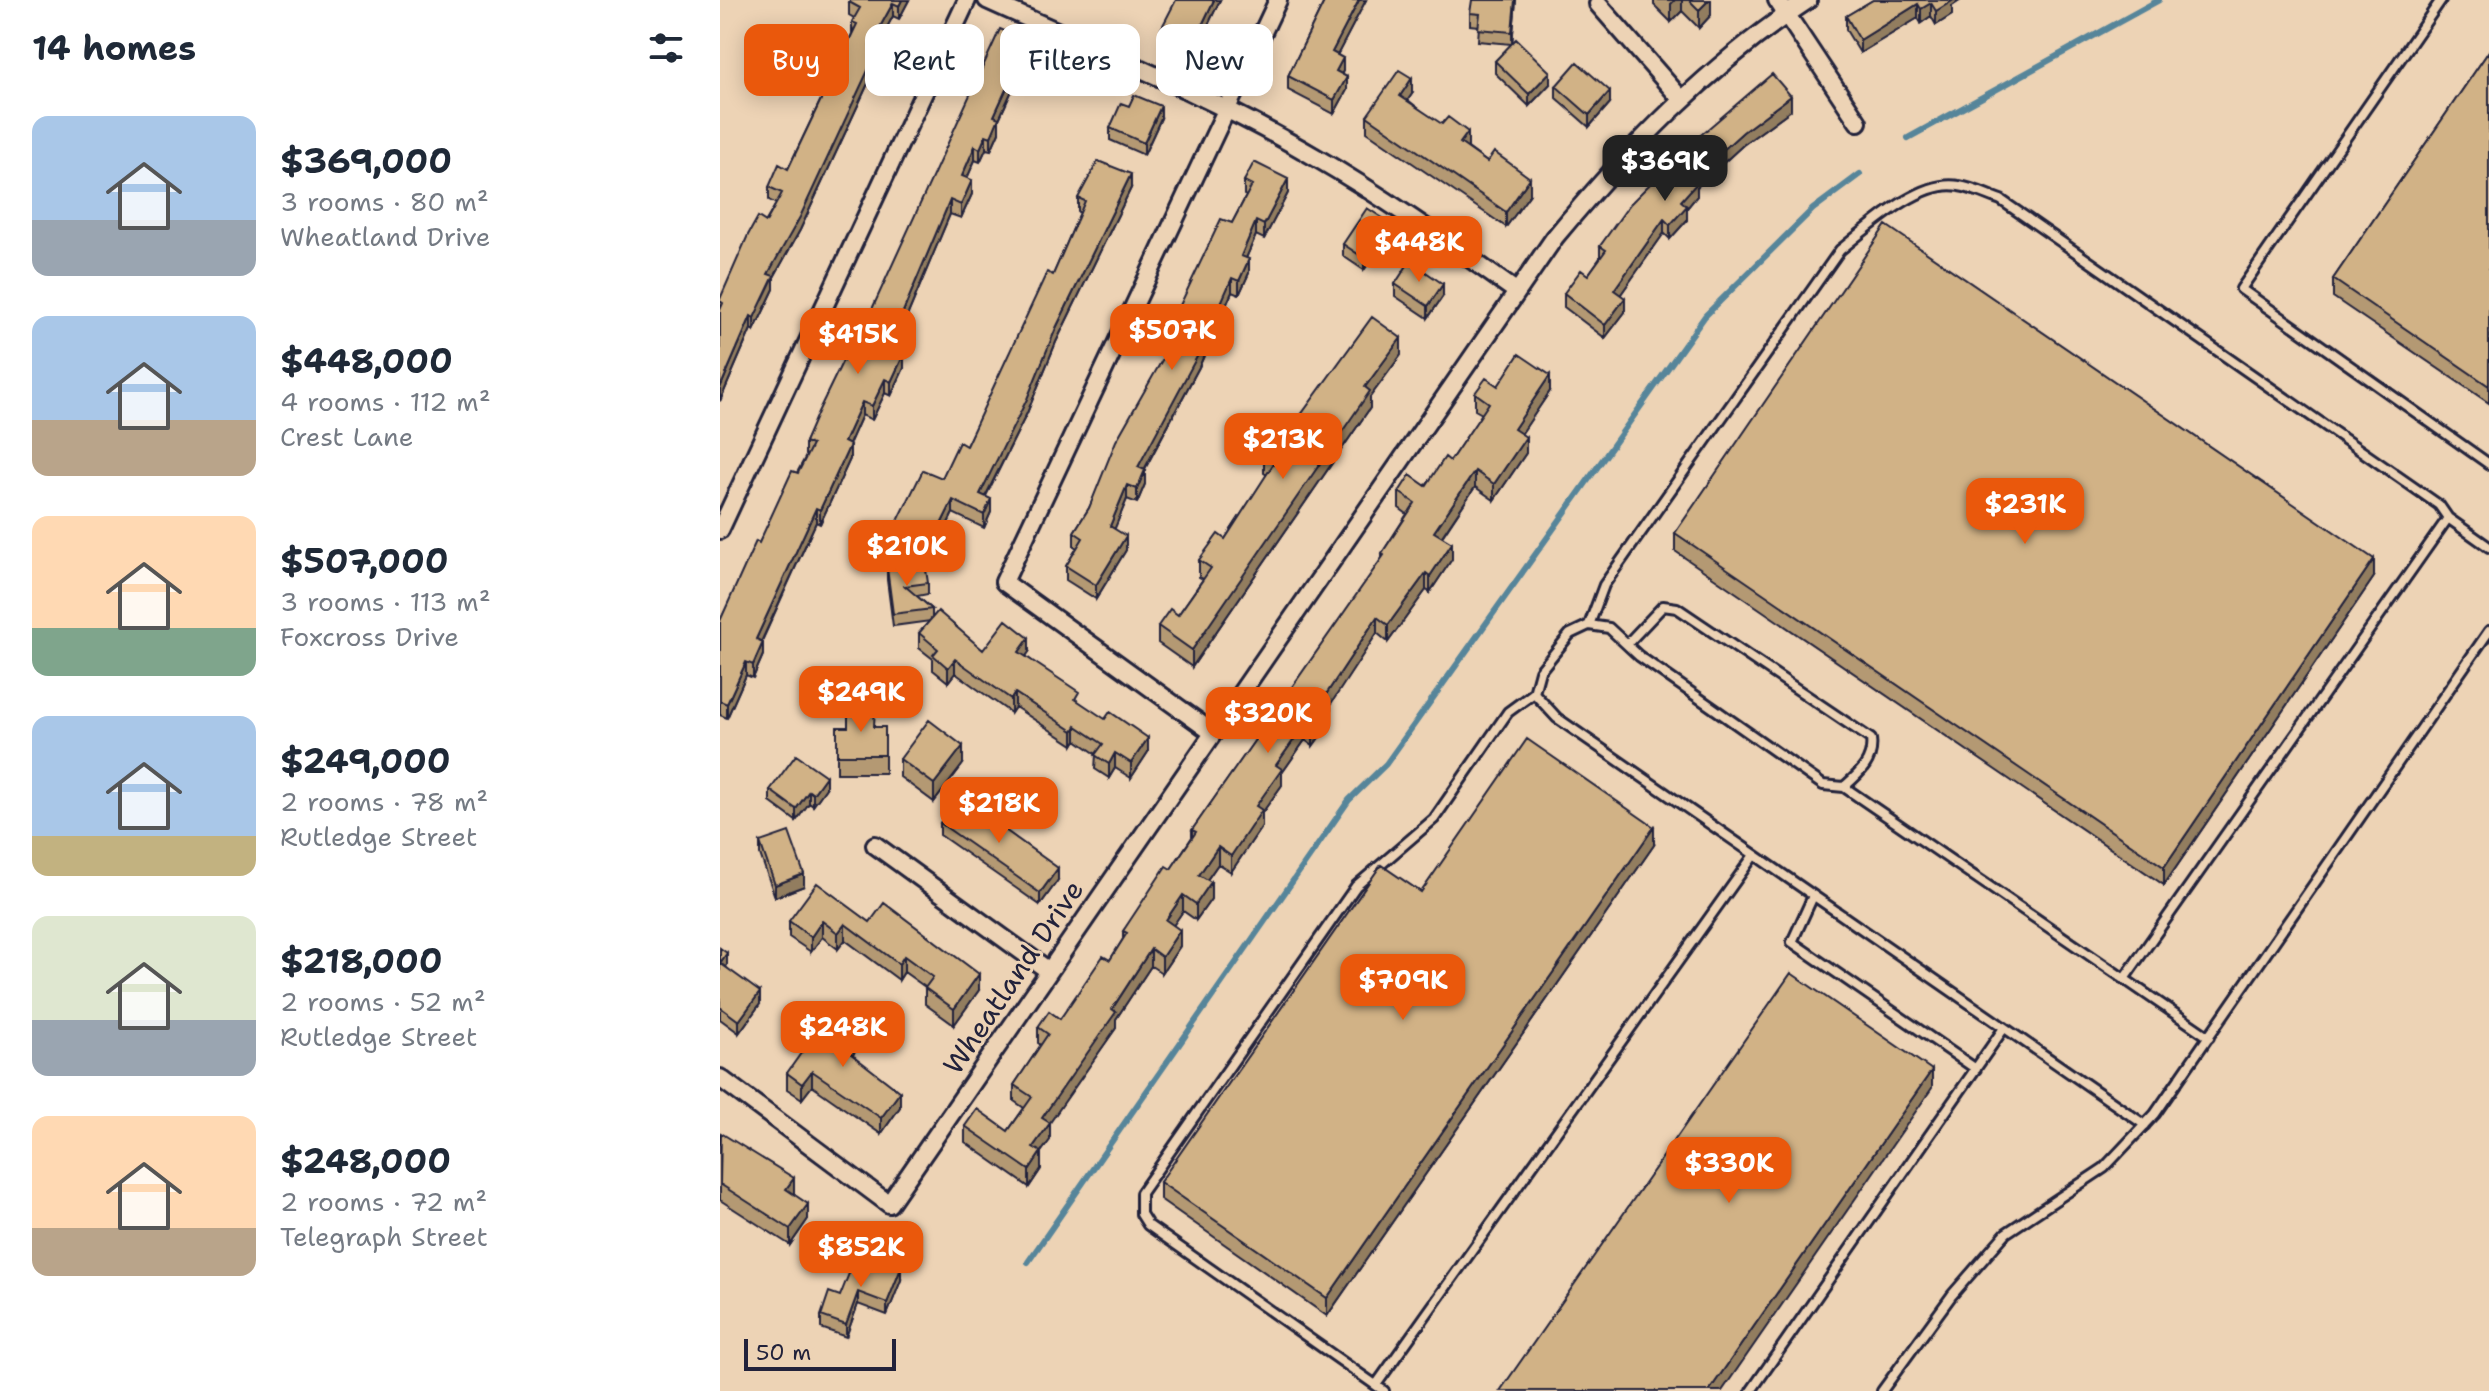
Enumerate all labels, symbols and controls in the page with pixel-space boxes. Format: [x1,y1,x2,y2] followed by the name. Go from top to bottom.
[744,24,849,96] chip: Buy
[865,24,984,96] chip: Rent
[1000,24,1140,96] chip: Filters
[1156,24,1273,96] chip: New
[32,25,196,71] text: 14 homes
[644,26,688,70] icon: filters
[1609,135,1721,203] pin: $369K
[280,138,452,184] text: $369,000
[1620,143,1710,178] text: $369K
[96,148,192,244] icon: home
[280,184,489,219] text: 3 rooms · 80 m²
[1363,216,1475,284] pin: $448K
[280,219,491,254] text: Wheatland Drive
[1374,224,1464,259] text: $448K
[1116,304,1228,372] pin: $507K
[802,308,914,376] pin: $415K
[1128,312,1216,347] text: $507K
[818,316,898,351] text: $415K
[280,338,453,384] text: $448,000
[96,348,192,444] icon: home
[280,384,491,419] text: 4 rooms · 112 m²
[1227,413,1339,481] pin: $213K
[280,419,413,454] text: Crest Lane
[1242,421,1324,456] text: $213K
[1969,478,2081,546] pin: $231K
[1984,486,2066,521] text: $231K
[851,520,963,588] pin: $210K
[866,528,948,563] text: $210K
[280,538,448,584] text: $507,000
[96,548,192,644] icon: home
[280,584,491,619] text: 3 rooms · 113 m²
[280,619,459,654] text: Foxcross Drive
[805,666,917,734] pin: $249K
[817,674,905,709] text: $249K
[1212,687,1324,755] pin: $320K
[1224,695,1312,730] text: $320K
[280,738,451,784] text: $249,000
[96,748,192,844] icon: home
[943,777,1055,845] pin: $218K
[280,784,488,819] text: 2 rooms · 78 m²
[958,785,1040,820] text: $218K
[280,819,477,854] text: Rutledge Street
[934,872,1092,1082] street label: Wheatland Drive
[280,938,443,984] text: $218,000
[96,948,192,1044] icon: home
[1347,954,1459,1022] pin: $709K
[1358,962,1448,997] text: $709K
[280,984,486,1019] text: 2 rooms · 52 m²
[787,1001,899,1069] pin: $248K
[799,1009,887,1044] text: $248K
[280,1019,477,1054] text: Rutledge Street
[1673,1137,1785,1205] pin: $330K
[280,1138,451,1184] text: $248,000
[1684,1145,1774,1180] text: $330K
[96,1148,192,1244] icon: home
[280,1184,487,1219] text: 2 rooms · 72 m²
[280,1219,488,1254] text: Telegraph Street
[805,1221,917,1289] pin: $852K
[817,1229,905,1264] text: $852K
[744,1335,896,1371] scale bar
[756,1338,811,1367] text: 50 m

